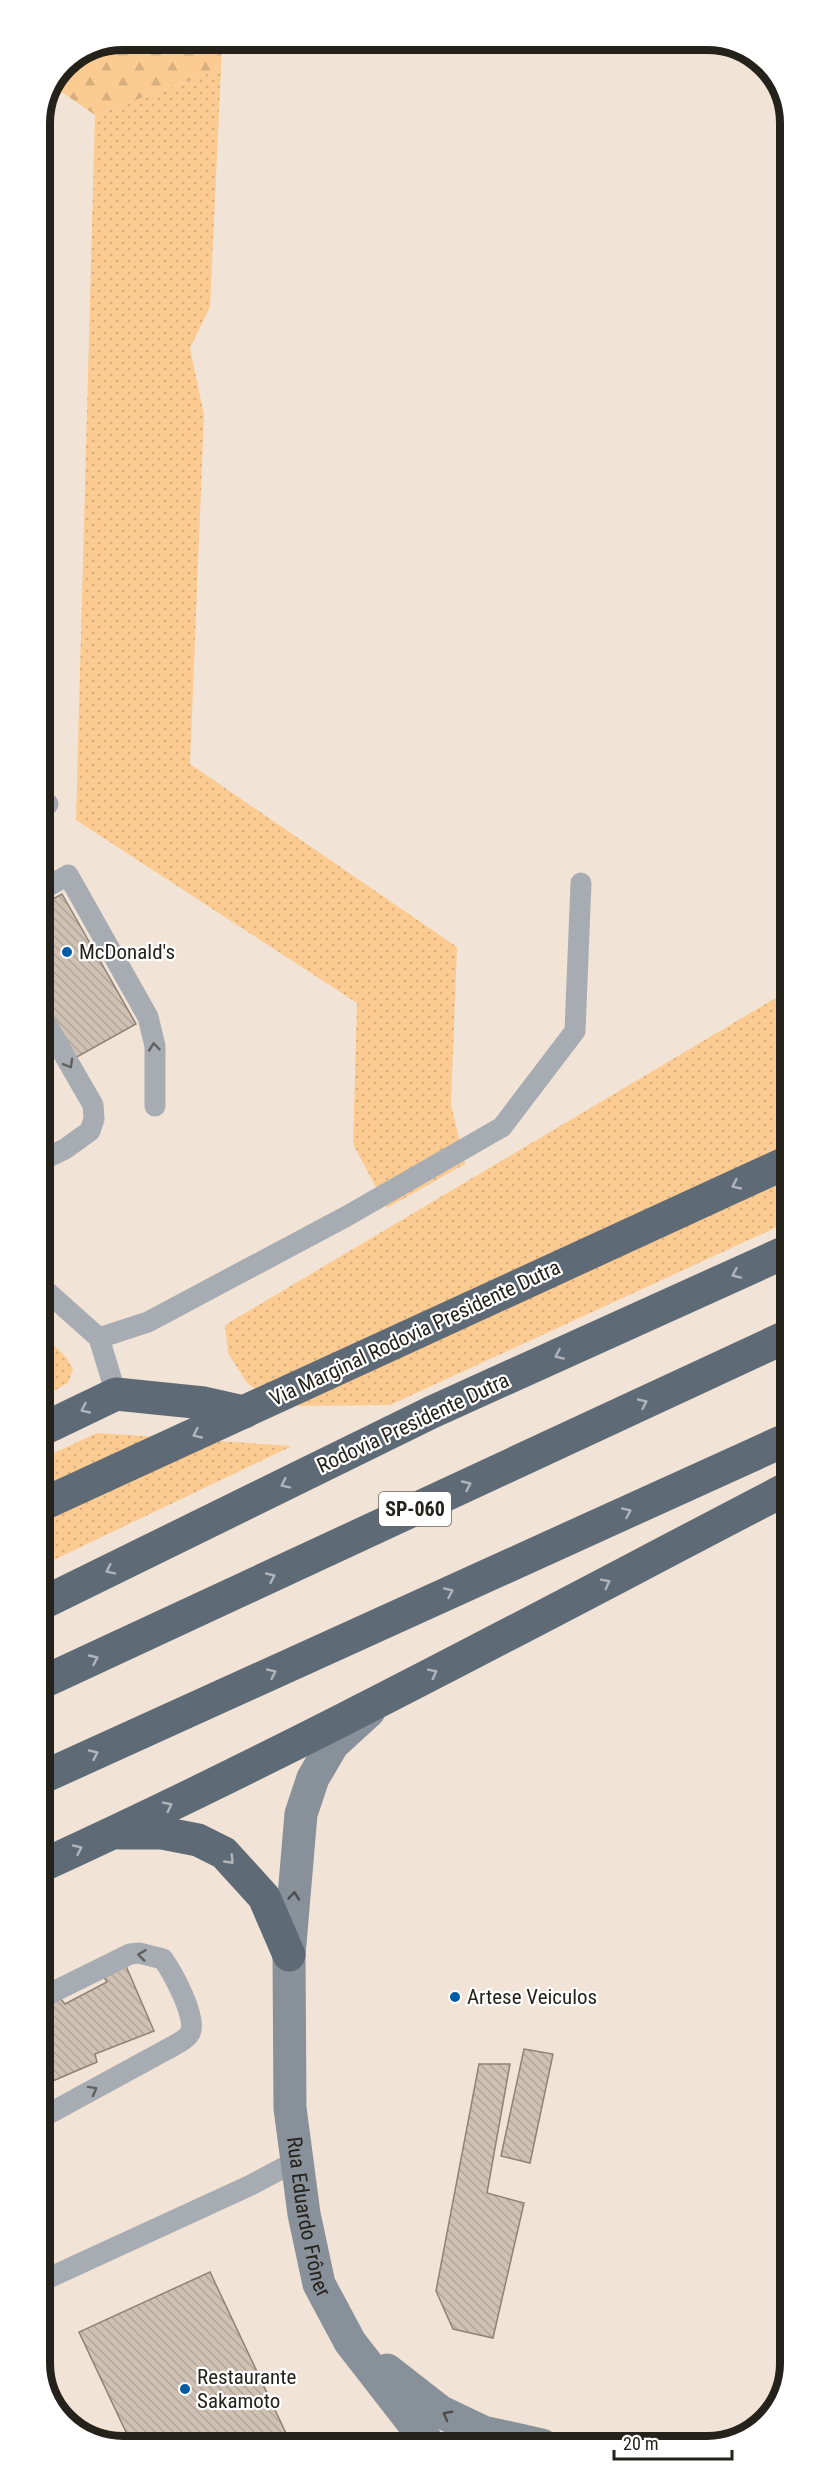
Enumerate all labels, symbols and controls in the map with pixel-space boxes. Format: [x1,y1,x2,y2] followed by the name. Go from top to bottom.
[79,940,175,964] place label: McDonald's
[60,945,74,959] marker: McDonald's
[148,1043,161,1052] one-way arrow
[62,1058,73,1068] one-way arrow
[732,1178,743,1190] one-way arrow
[266,1255,564,1411] street label: Via Marginal Rodovia Presidente Dutra
[732,1267,743,1279] one-way arrow
[554,1347,565,1359] one-way arrow
[313,1368,513,1478] street label: Rodovia Presidente Dutra
[637,1398,648,1410] one-way arrow
[80,1402,91,1414] one-way arrow
[192,1426,203,1438] one-way arrow
[281,1477,292,1488] one-way arrow
[460,1481,471,1493] one-way arrow
[379,1492,451,1526] road number: SP-060
[621,1507,632,1519] one-way arrow
[106,1563,117,1574] one-way arrow
[264,1572,275,1584] one-way arrow
[599,1579,610,1590] one-way arrow
[443,1588,454,1600] one-way arrow
[88,1654,99,1666] one-way arrow
[265,1668,276,1680] one-way arrow
[426,1669,437,1680] one-way arrow
[88,1749,99,1761] one-way arrow
[161,1802,172,1814] one-way arrow
[72,1845,83,1857] one-way arrow
[223,1853,234,1863] one-way arrow
[287,1892,300,1901] one-way arrow
[137,1949,147,1962] one-way arrow
[467,1985,597,2009] place label: Artese Veiculos
[448,1990,462,2004] marker: Artese Veiculos
[87,2086,97,2097] one-way arrow
[282,2135,336,2301] street label: Rua Eduardo Frôner
[197,2365,296,2413] place label: Restaurante Sakamoto
[178,2382,192,2396] marker: Restaurante Sakamoto
[443,2410,454,2422] one-way arrow
[614,2423,732,2461] scale bar
[623,2433,658,2454] text: 20 m

